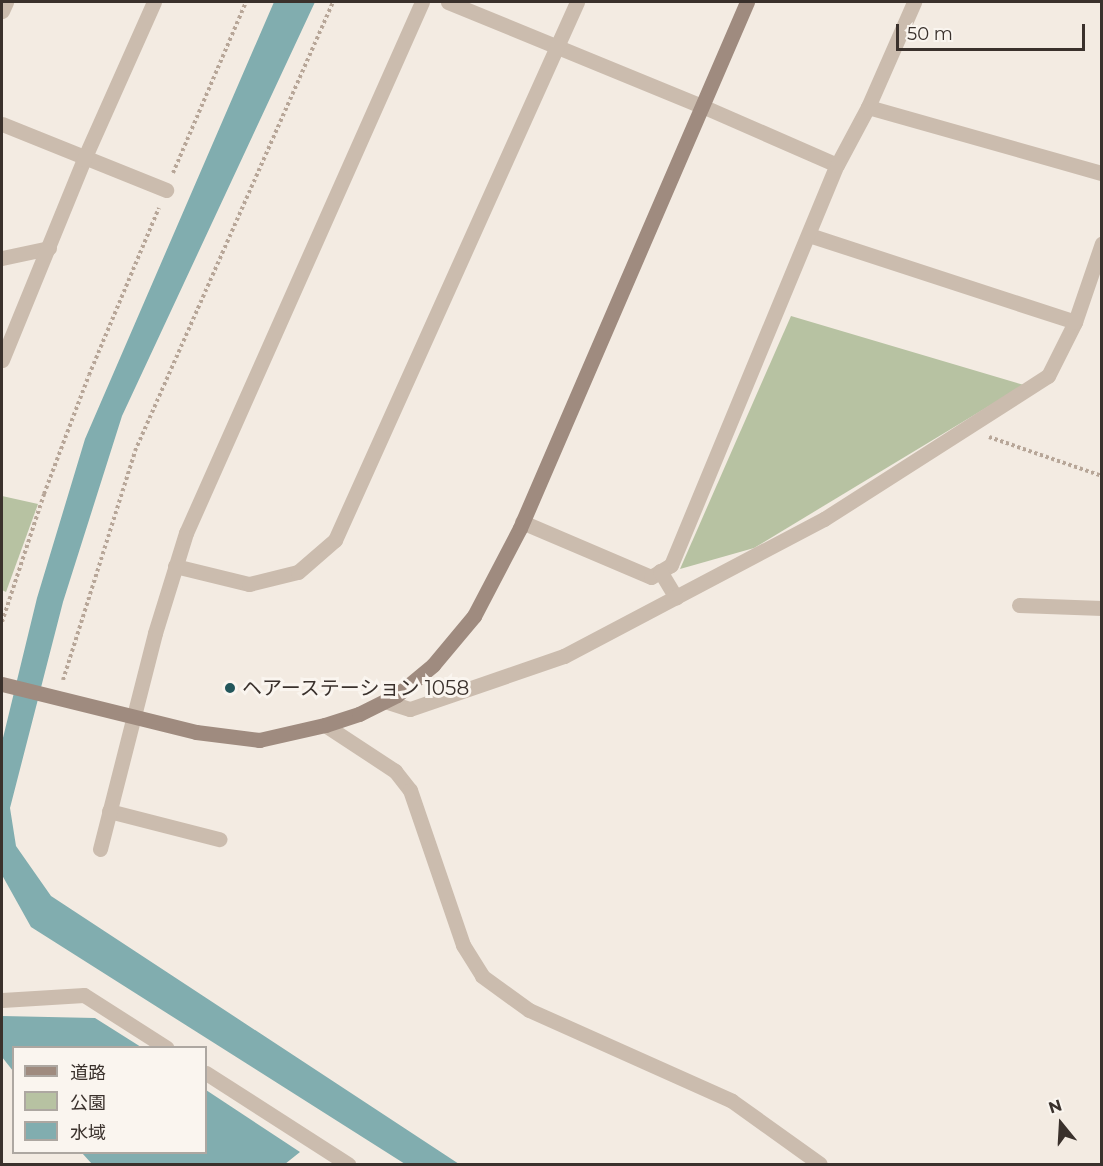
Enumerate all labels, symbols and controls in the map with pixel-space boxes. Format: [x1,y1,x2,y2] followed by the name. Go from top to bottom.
[899,12,1088,50] scale bar
[907,23,953,45] text: 50 m
[242,676,471,700] place label: ヘアーステーション 1058
[223,681,237,695] marker: ヘアーステーション 1058
[12,1046,207,1154] legend
[70,1062,106,1084] text: 道路
[70,1092,106,1114] text: 公園
[1031,1094,1091,1154] north arrow
[1046,1095,1064,1117] text: N
[70,1122,106,1144] text: 水域

